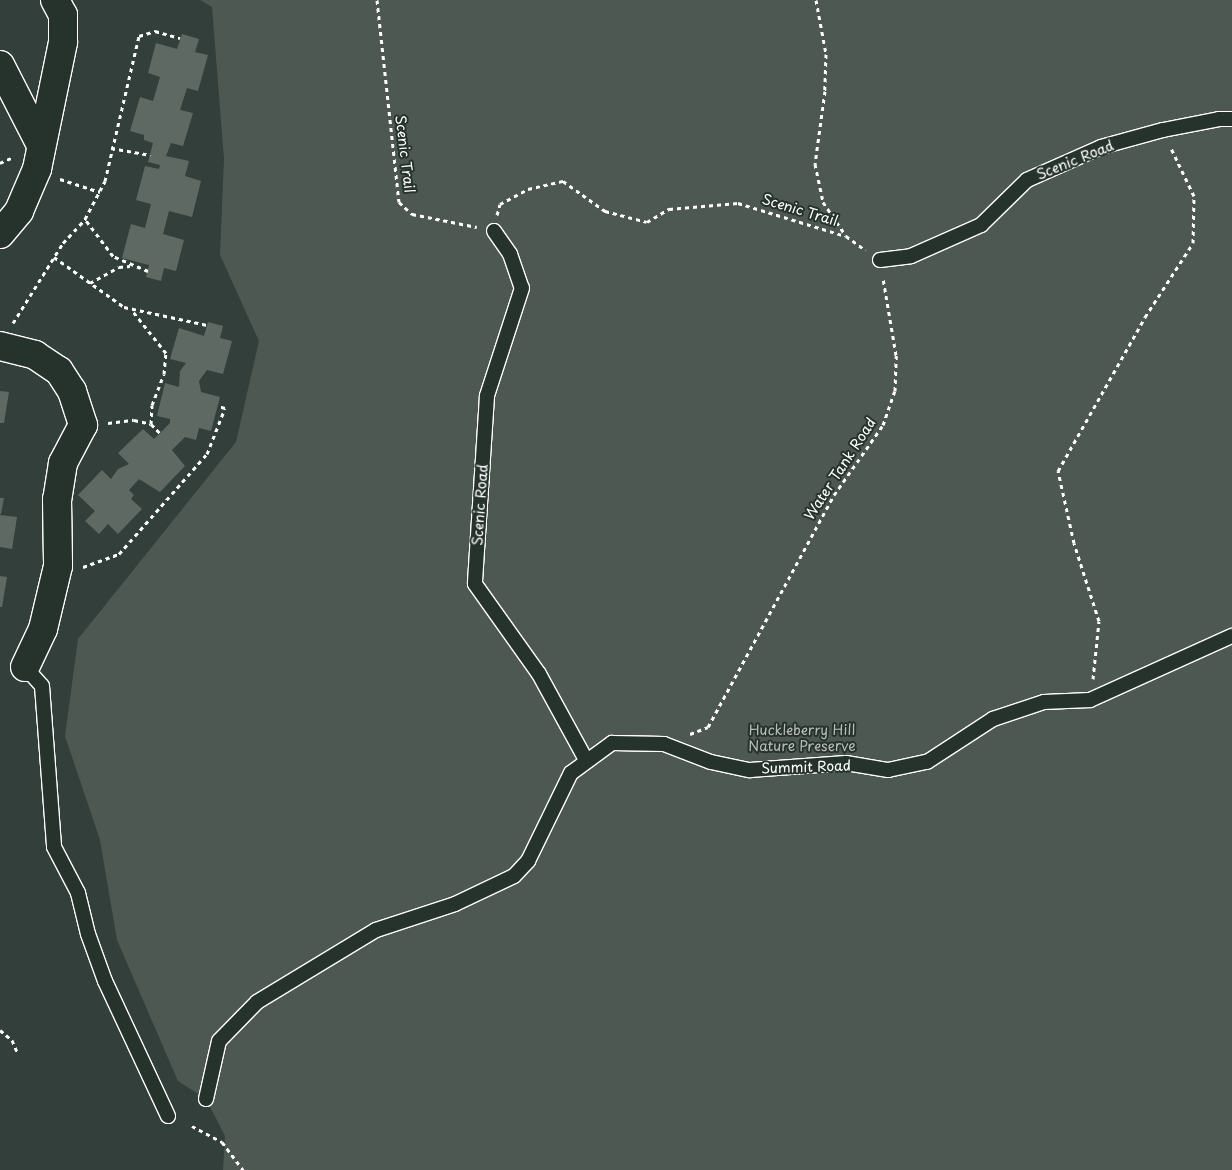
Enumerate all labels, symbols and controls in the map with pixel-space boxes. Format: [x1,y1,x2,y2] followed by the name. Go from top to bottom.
[392,114,418,194] street label: Scenic Trail
[1034,137,1116,183] street label: Scenic Road
[760,191,840,229] street label: Scenic Trail
[801,415,879,523] street label: Water Tank Road
[469,464,491,546] street label: Scenic Road
[748,722,856,754] park label: Huckleberry Hill Nature Preserve
[760,757,852,777] street label: Summit Road

